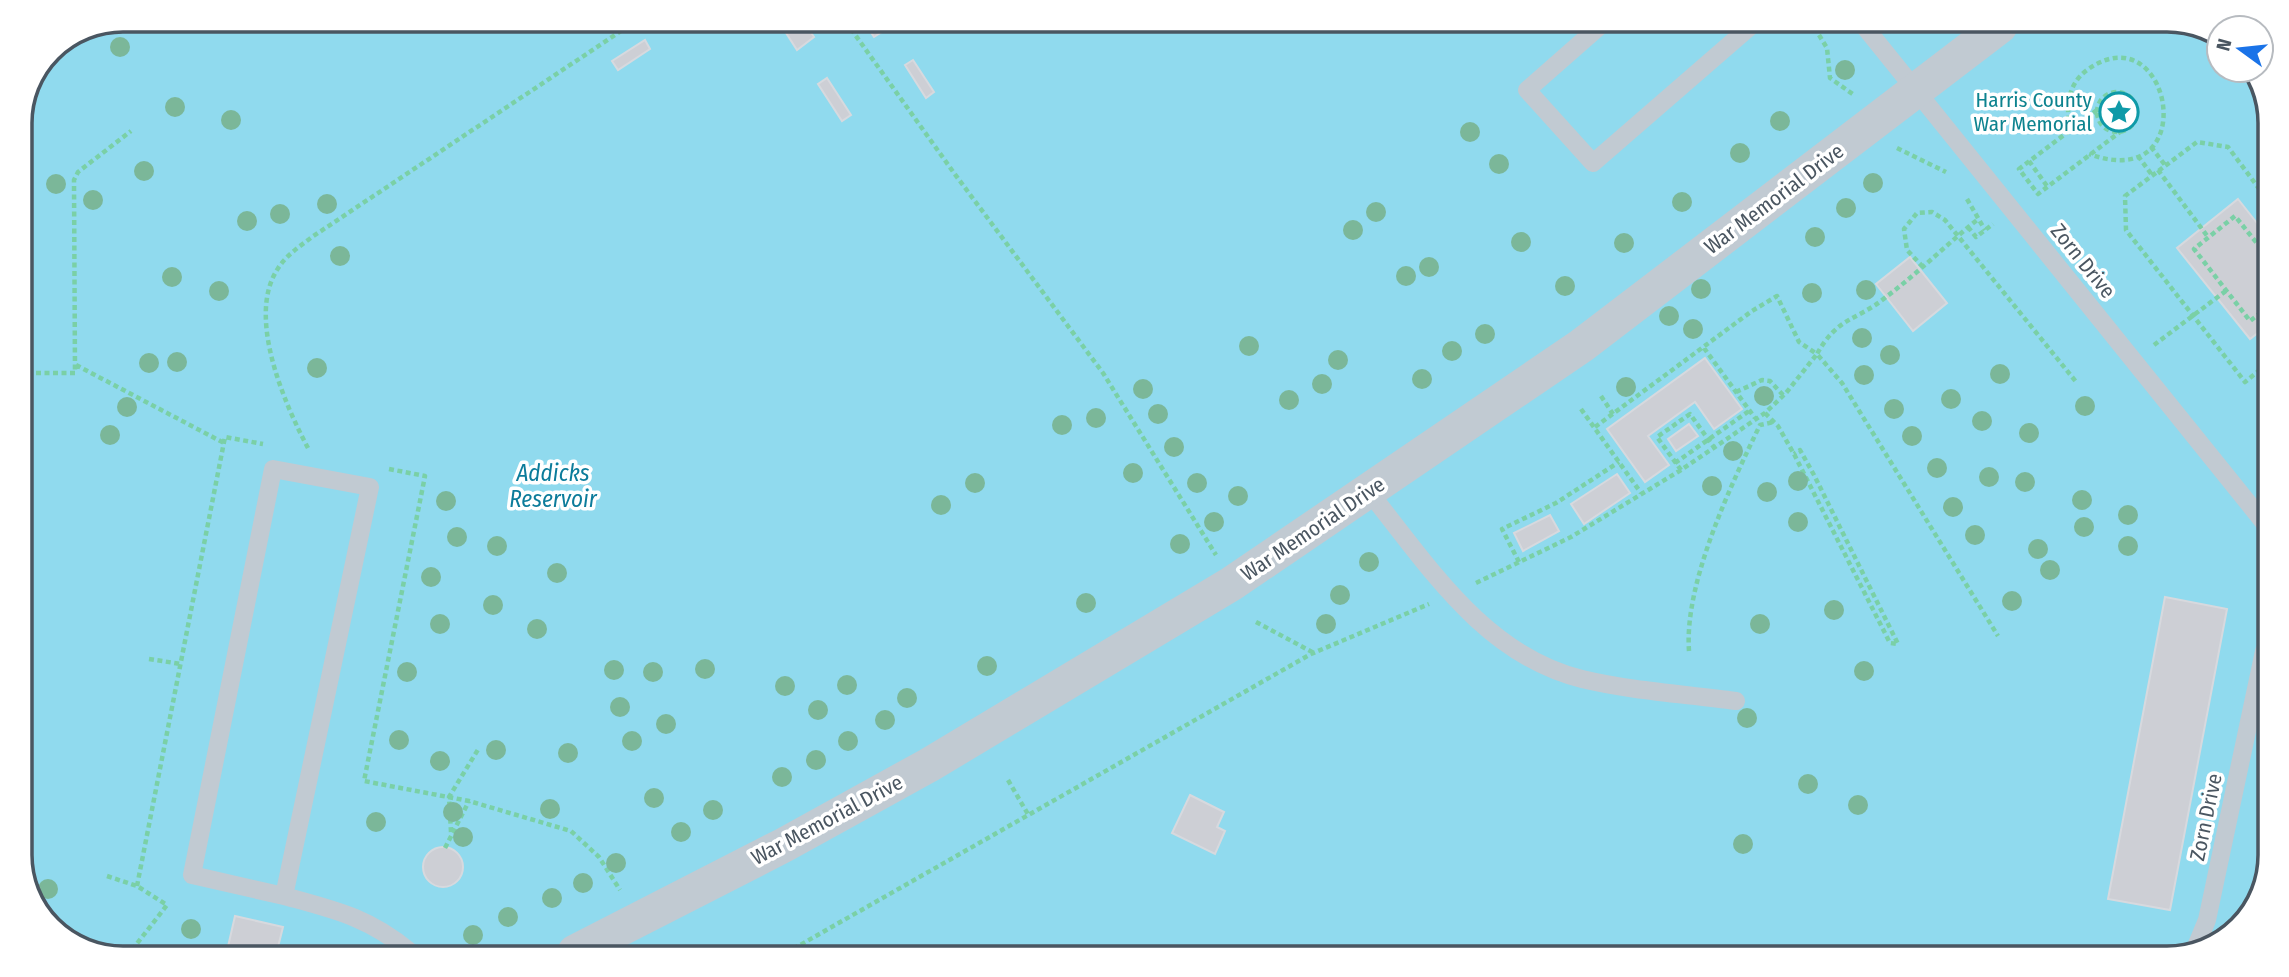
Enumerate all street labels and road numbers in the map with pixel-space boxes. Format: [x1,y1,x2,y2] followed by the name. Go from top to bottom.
[1699,138,1849,260] street label: War Memorial Drive
[2045,219,2121,303] street label: Zorn Drive
[1236,471,1390,587] street label: War Memorial Drive
[747,769,907,871] street label: War Memorial Drive
[2184,771,2228,863] street label: Zorn Drive

